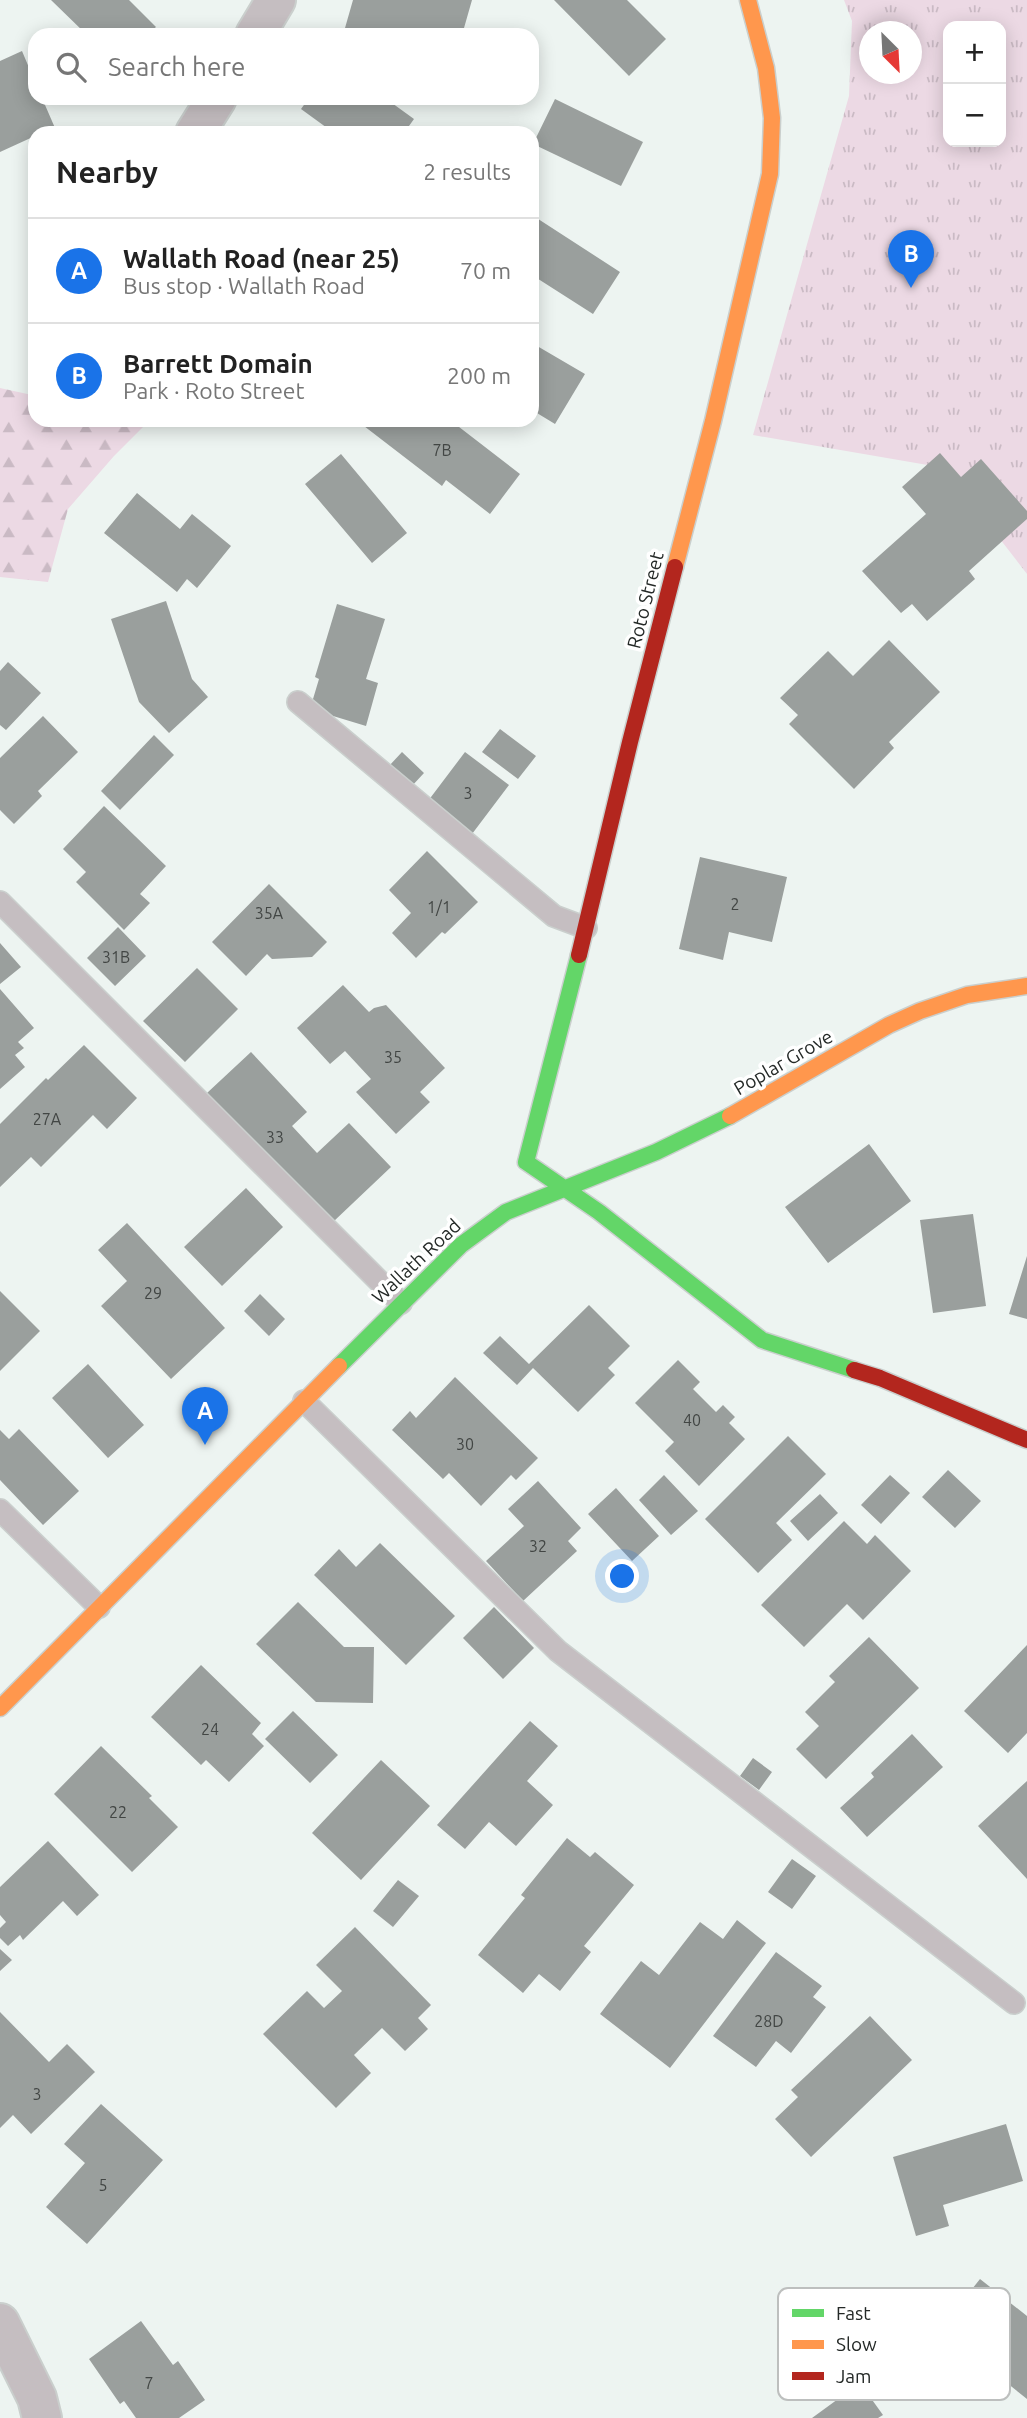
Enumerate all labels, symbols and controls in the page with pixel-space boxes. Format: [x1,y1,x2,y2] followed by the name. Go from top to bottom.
[859,21,922,84] north arrow
[943,21,1006,147] map controls
[943,21,1006,84] button: +
[28,28,539,105] search box
[52,48,90,86] icon: search
[108,52,245,81] text: Search here
[943,84,1006,147] button: −
[56,155,158,189] text: Nearby
[423,159,511,184] text: 2 results
[888,230,934,288] pin: B
[123,244,400,273] text: Wallath Road (near 25)
[71,258,87,283] text: A
[460,258,511,283] text: 70 m
[123,273,365,298] text: Bus stop · Wallath Road
[123,349,313,378] text: Barrett Domain
[71,363,87,388] text: B
[447,363,511,388] text: 200 m
[123,378,305,403] text: Park · Roto Street
[432,441,452,459] house number: 7B
[622,549,668,651] street label: Roto Street
[463,784,473,802] house number: 3
[730,895,740,913] house number: 2
[427,898,451,916] house number: 1/1
[255,904,284,922] house number: 35A
[102,948,130,966] house number: 31B
[730,1025,836,1099] street label: Poplar Grove
[384,1048,402,1066] house number: 35
[33,1110,62,1128] house number: 27A
[266,1128,284,1146] house number: 33
[367,1214,465,1308] street label: Wallath Road
[144,1284,162,1302] house number: 29
[182,1387,228,1445] pin: A
[683,1411,701,1429] house number: 40
[456,1435,474,1453] house number: 30
[529,1537,547,1555] house number: 32
[605,1559,639,1593] your location
[201,1720,219,1738] house number: 24
[109,1803,127,1821] house number: 22
[754,2012,784,2030] house number: 28D
[32,2085,42,2103] house number: 3
[98,2176,108,2194] house number: 5
[778,2288,1010,2400] legend
[836,2302,871,2324] text: Fast
[836,2333,877,2355] text: Slow
[836,2365,872,2387] text: Jam
[144,2374,154,2392] house number: 7

